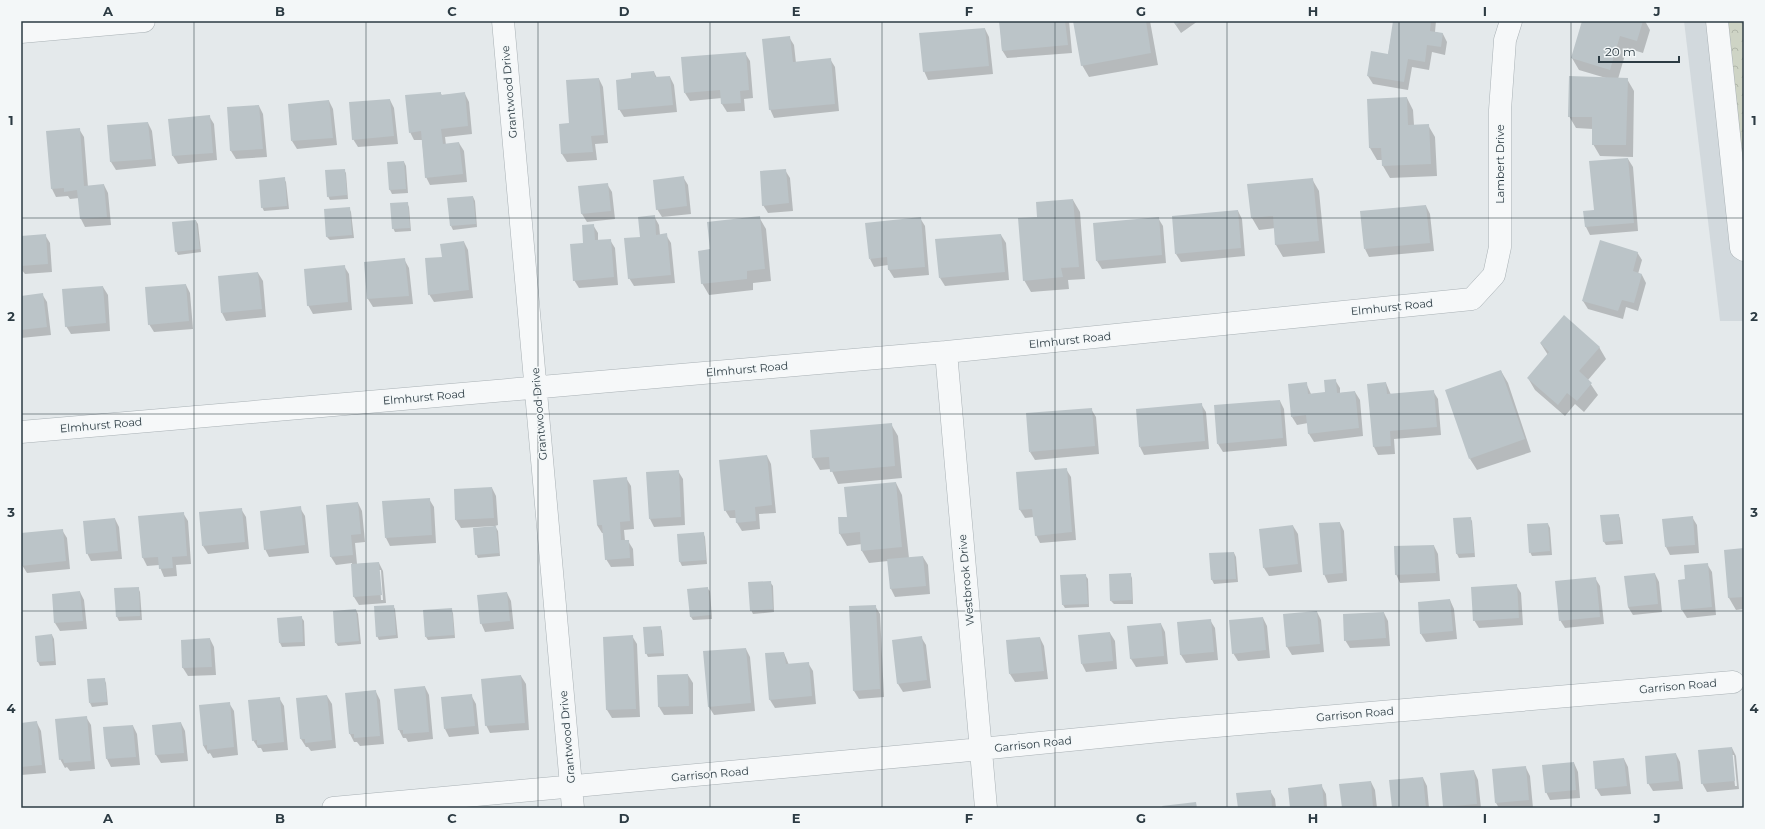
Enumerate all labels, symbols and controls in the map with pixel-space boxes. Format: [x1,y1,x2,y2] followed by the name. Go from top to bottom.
[102,3,114,19] text: A
[275,3,285,19] text: B
[447,3,457,19] text: C
[619,3,630,19] text: D
[792,3,801,19] text: E
[965,3,973,19] text: F
[1136,3,1146,19] text: G
[1308,3,1318,19] text: H
[1483,3,1487,19] text: I
[1652,3,1661,19] text: J
[1599,38,1679,64] scale bar
[1605,44,1636,59] text: 20 m
[498,45,520,139] street label: Grantwood Drive
[8,112,14,128] text: 1
[1751,112,1757,128] text: 1
[1493,124,1507,204] street label: Lambert Drive
[1350,296,1434,318] street label: Elmhurst Road
[7,308,15,324] text: 2
[1750,308,1758,324] text: 2
[1028,329,1112,351] street label: Elmhurst Road
[705,358,789,380] street label: Elmhurst Road
[528,367,550,461] street label: Grantwood Drive
[382,386,466,408] street label: Elmhurst Road
[59,414,143,436] street label: Elmhurst Road
[6,504,15,520] text: 3
[1749,504,1758,520] text: 3
[955,533,977,626] street label: Westbrook Drive
[1639,676,1717,696] street label: Garrison Road
[556,690,578,784] street label: Grantwood Drive
[7,700,16,716] text: 4
[1750,700,1759,716] text: 4
[1316,704,1394,724] street label: Garrison Road
[994,733,1072,755] street label: Garrison Road
[671,764,749,784] street label: Garrison Road
[102,810,114,826] text: A
[275,810,285,826] text: B
[447,810,457,826] text: C
[619,810,630,826] text: D
[792,810,801,826] text: E
[965,810,973,826] text: F
[1136,810,1146,826] text: G
[1308,810,1318,826] text: H
[1483,810,1487,826] text: I
[1652,810,1661,826] text: J

